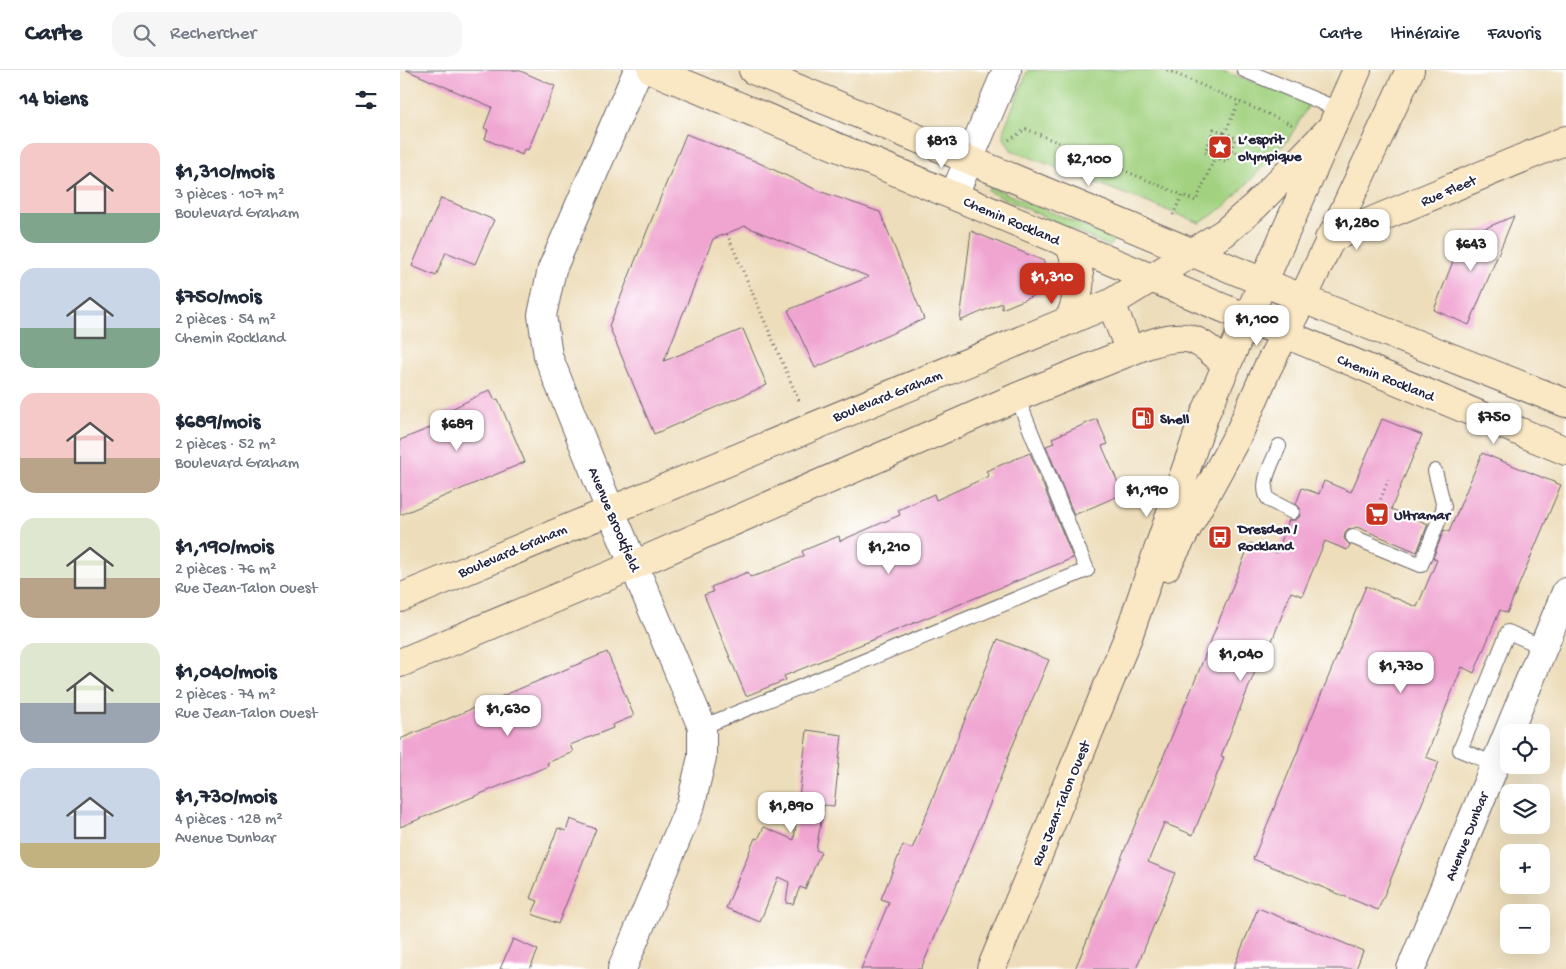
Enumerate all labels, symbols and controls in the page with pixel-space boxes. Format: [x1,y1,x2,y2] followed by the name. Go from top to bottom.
[112,12,462,57] search box
[25,20,82,49] text: Carte
[130,21,158,49] icon: search
[170,23,256,46] text: Rechercher
[1319,24,1362,45] text: Carte
[1390,24,1460,45] text: Itinéraire
[1488,24,1541,45] text: Favoris
[352,86,380,114] icon: filters
[20,88,88,113] text: 14 biens
[912,126,972,169] pin: $813
[1237,131,1303,166] place label: L’esprit olympique
[927,133,957,152] text: $813
[1207,134,1233,160] place icon: L’esprit olympique
[1048,144,1130,187] pin: $2,100
[1067,151,1111,170] text: $2,100
[175,161,274,186] text: $1,310/mois
[60,163,120,223] icon: home
[1418,171,1481,212] street label: Rue Fleet
[175,186,284,205] text: 3 pièces · 107 m²
[960,193,1063,251] street label: Chemin Rockland
[175,205,299,224] text: Boulevard Graham
[1316,208,1398,251] pin: $1,280
[1335,215,1379,234] text: $1,280
[1441,230,1501,272] pin: $643
[1455,236,1487,255] text: $643
[1011,262,1093,305] pin: $1,310
[1031,269,1073,288] text: $1,310
[175,286,261,311] text: $750/mois
[60,288,120,348] icon: home
[1216,304,1298,347] pin: $1,100
[175,311,276,330] text: 2 pièces · 54 m²
[1235,311,1279,330] text: $1,100
[175,330,285,349] text: Chemin Rockland
[1334,351,1438,407] street label: Chemin Rockland
[830,367,945,427] street label: Boulevard Graham
[1464,402,1524,445] pin: $750
[1130,405,1156,431] fuel station icon: Shell
[1477,409,1511,428] text: $750
[427,410,487,452] pin: $689
[175,411,260,436] text: $689/mois
[1160,411,1190,429] place label: Shell
[60,413,120,473] icon: home
[441,416,473,435] text: $689
[175,436,276,455] text: 2 pièces · 52 m²
[175,455,299,474] text: Boulevard Graham
[583,465,644,576] street label: Avenue Brookfield
[1106,476,1188,518] pin: $1,190
[1126,482,1168,501] text: $1,190
[1364,501,1390,527] supermarket icon: Ultramar
[1394,507,1452,525] place label: Ultramar
[455,521,570,583] street label: Boulevard Graham
[1236,521,1298,556] place label: Dresden / Rockland
[1207,524,1233,550] bus stop icon: Dresden / Rockland
[848,532,930,575] pin: $1,210
[175,536,274,561] text: $1,190/mois
[60,538,120,598] icon: home
[868,539,910,558] text: $1,210
[175,561,276,580] text: 2 pièces · 76 m²
[175,580,317,599] text: Rue Jean-Talon Ouest
[1200,640,1282,682] pin: $1,040
[1219,646,1263,665] text: $1,040
[1360,652,1442,694] pin: $1,730
[1379,658,1423,677] text: $1,730
[175,661,276,686] text: $1,040/mois
[60,663,120,723] icon: home
[175,686,276,705] text: 2 pièces · 74 m²
[467,694,549,737] pin: $1,630
[486,701,530,720] text: $1,630
[175,705,317,724] text: Rue Jean-Talon Ouest
[1500,724,1550,954] map controls
[1500,724,1550,774] button: locate
[1029,737,1096,869] street label: Rue Jean-Talon Ouest
[1500,784,1550,834] button: layers
[175,786,276,811] text: $1,730/mois
[60,788,120,848] icon: home
[1442,788,1494,884] street label: Avenue Dunbar
[750,792,832,834] pin: $1,890
[769,798,813,817] text: $1,890
[175,811,283,830] text: 4 pièces · 128 m²
[175,830,275,849] text: Avenue Dunbar
[1500,844,1550,894] button: +
[1500,904,1550,954] button: −

